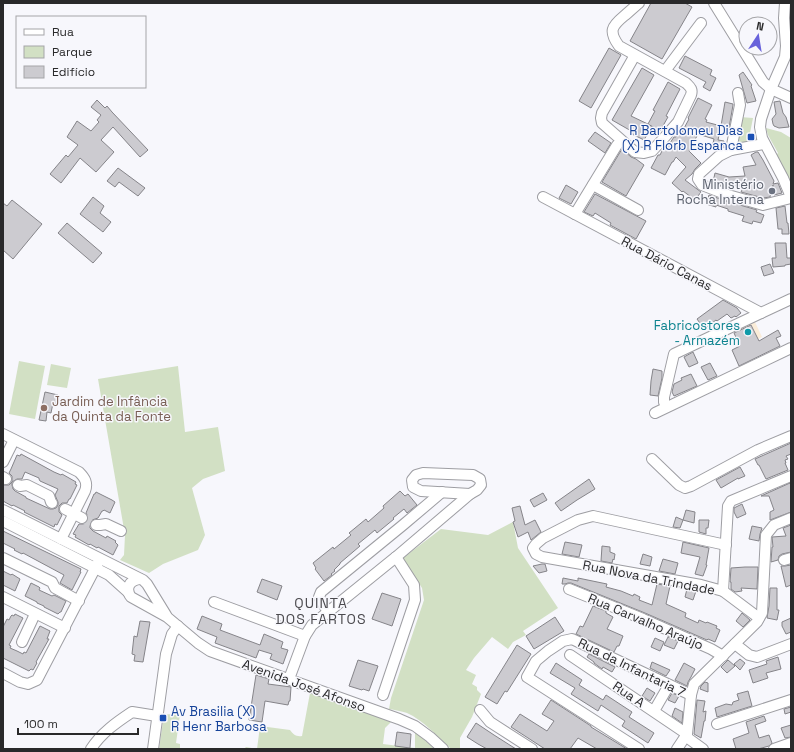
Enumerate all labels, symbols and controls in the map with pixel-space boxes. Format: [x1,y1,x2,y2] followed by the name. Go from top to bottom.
[16,16,146,88] legend
[738,16,778,56] north arrow
[755,19,765,34] text: N
[52,24,74,40] text: Rua
[52,44,92,60] text: Parque
[52,64,95,80] text: Edifício
[622,122,744,154] place label: R Bartolomeu Dias (X) R Florb Espanca
[746,132,756,142] marker: R Bartolomeu Dias (X) R Florb Espanca
[676,176,765,208] place label: Ministério Rocha Interna
[767,186,777,196] marker: Ministério Rocha Interna
[618,232,715,295] street label: Rua Dário Canas
[654,317,740,349] place label: Fabricostores - Armazém
[743,327,753,337] marker: Fabricostores - Armazém
[52,393,171,425] place label: Jardim de Infância da Quinta da Fonte
[39,403,49,413] marker: Jardim de Infância da Quinta da Fonte
[581,556,716,599] street label: Rua Nova da Trindade
[586,589,706,653] street label: Rua Carvalho Araújo
[275,594,367,628] district label: QUINTA DOS FARTOS
[575,634,688,701] street label: Rua da Infantaria 7
[240,655,368,716] street label: Avenida José Afonso
[609,678,648,711] street label: Rua A
[171,703,267,735] place label: Av Brasilia (X) R Henr Barbosa
[18,710,138,736] scale bar
[158,713,168,723] marker: Av Brasilia (X) R Henr Barbosa
[24,716,58,732] text: 100 m

